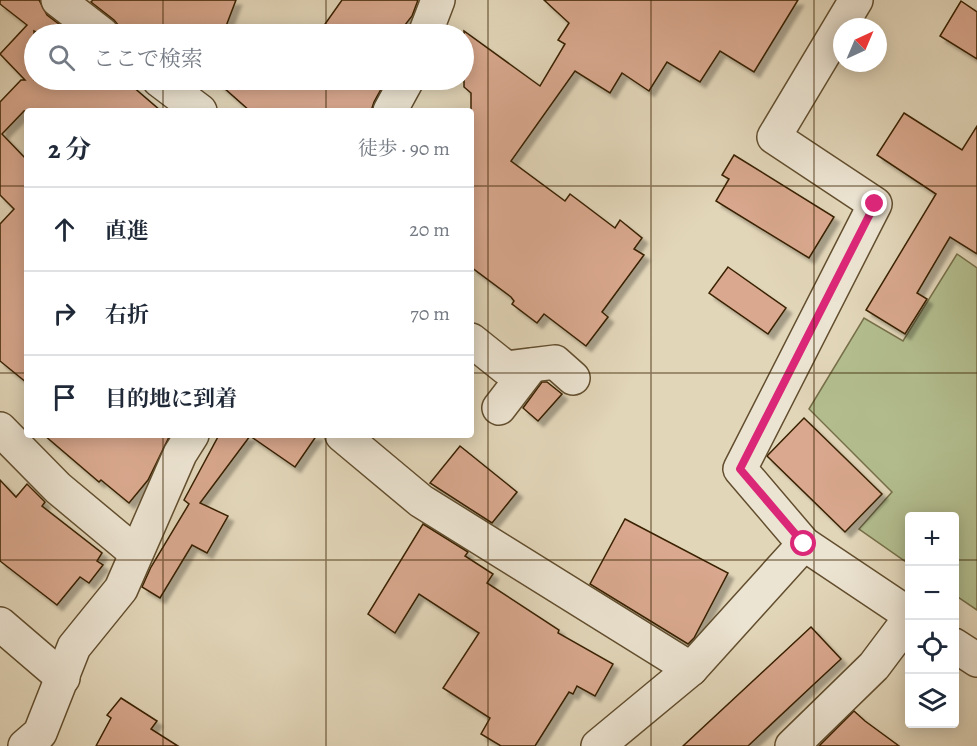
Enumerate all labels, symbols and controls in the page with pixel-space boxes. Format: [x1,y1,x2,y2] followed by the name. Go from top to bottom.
[833,18,887,72] north arrow
[24,24,474,90] search box
[45,41,78,74] icon: search
[93,44,203,74] text: ここで検索
[48,132,91,167] text: 2 分
[358,135,450,162] text: 徒歩 · 90 m
[861,190,887,216] route end
[48,213,81,246] icon: ahead
[105,216,149,246] text: 直進
[409,216,450,243] text: 20 m
[48,297,81,330] icon: right
[105,300,149,330] text: 右折
[410,300,450,327] text: 70 m
[48,381,81,414] icon: arrive
[105,384,237,414] text: 目的地に到着
[905,512,959,728] map controls
[905,512,959,566] button: +
[790,530,816,556] route start
[905,566,959,620] button: −
[905,620,959,674] button: locate
[905,674,959,728] button: layers

